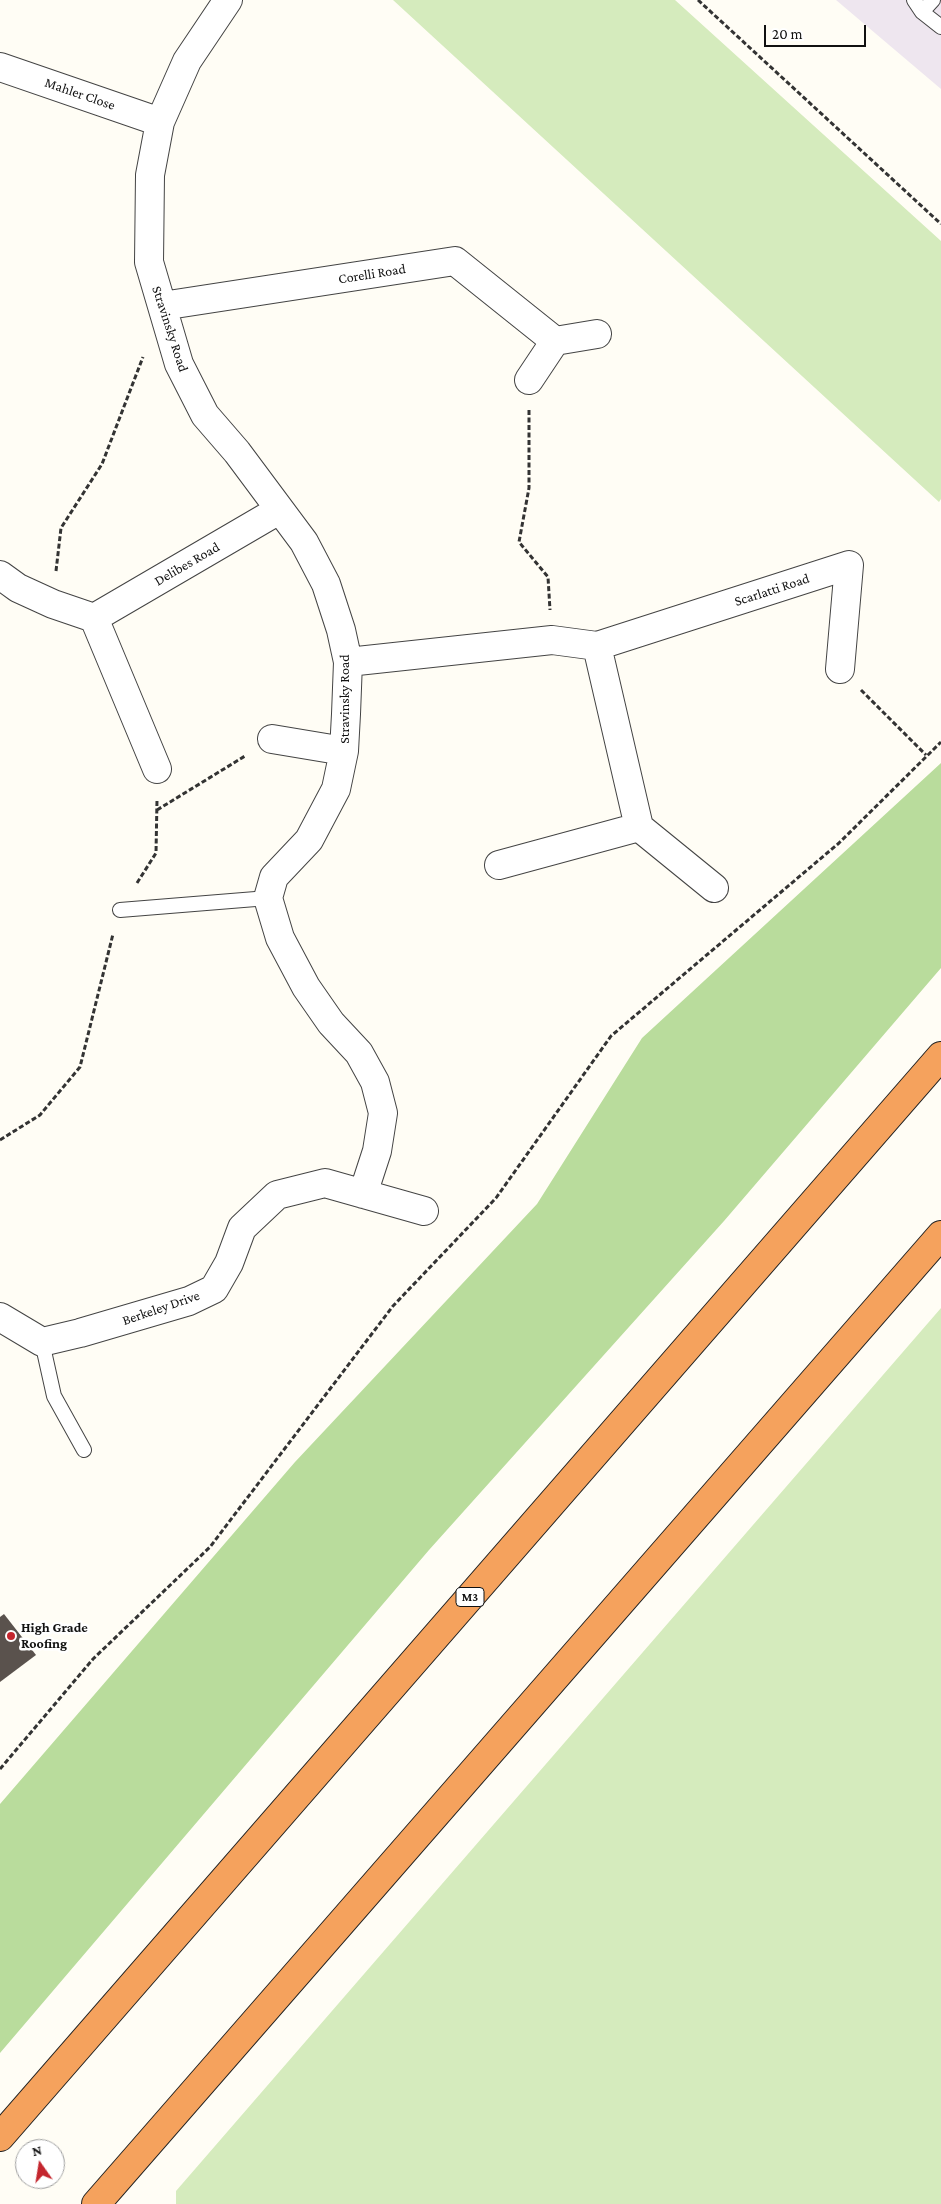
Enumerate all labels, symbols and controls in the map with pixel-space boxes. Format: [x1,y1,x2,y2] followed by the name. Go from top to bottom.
[766,15,868,47] scale bar
[772,26,803,42] text: 20 m
[42,74,118,114] street label: Mahler Close
[337,260,407,288] street label: Corelli Road
[148,284,192,374] street label: Stravinsky Road
[151,539,223,589] street label: Delibes Road
[732,570,812,610] street label: Scarlatti Road
[337,654,353,744] street label: Stravinsky Road
[120,1287,202,1329] street label: Berkeley Drive
[456,1588,484,1606] road number: M3
[21,1620,88,1652] place label: High Grade Roofing
[5,1630,17,1642] marker: High Grade Roofing
[15,2139,65,2189] north arrow
[30,2141,43,2159] text: N

